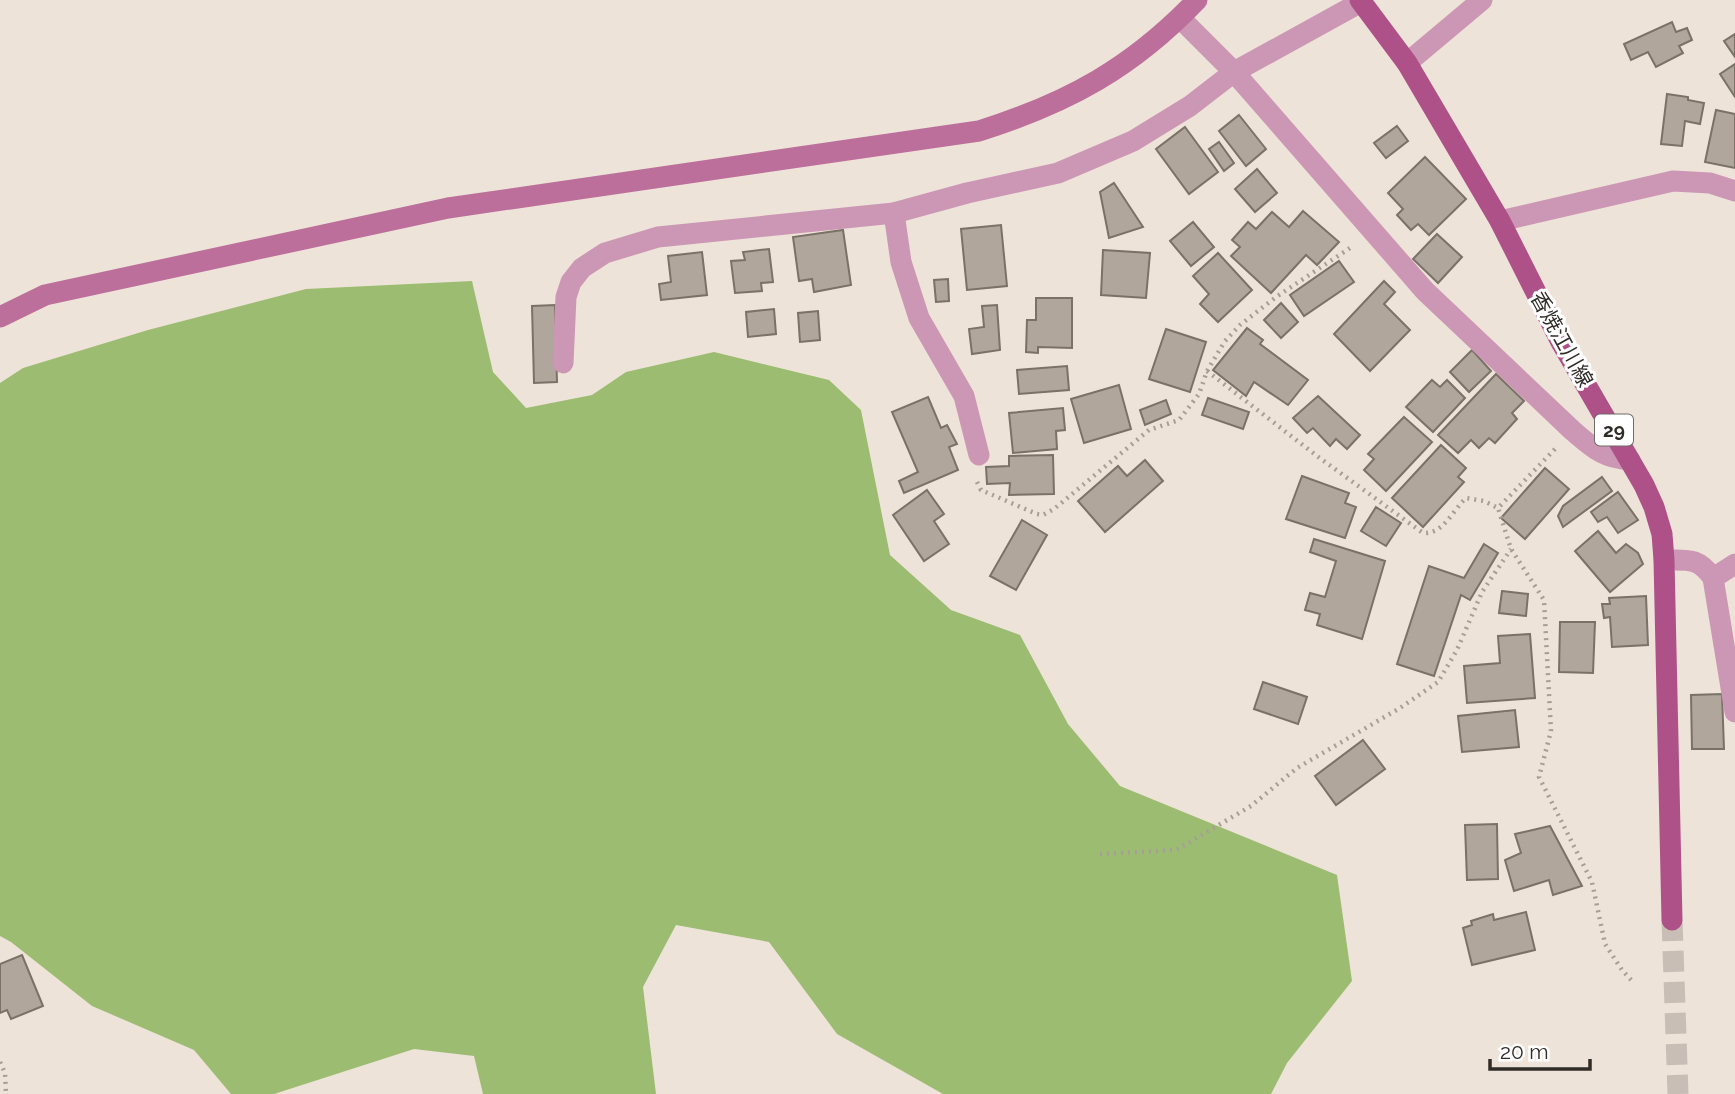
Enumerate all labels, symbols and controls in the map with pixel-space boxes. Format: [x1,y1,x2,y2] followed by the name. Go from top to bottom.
[1526,287,1598,391] street label: 香焼江川線
[1595,414,1633,446] road number: 29
[1490,1028,1590,1072] scale bar
[1500,1039,1548,1064] text: 20 m

